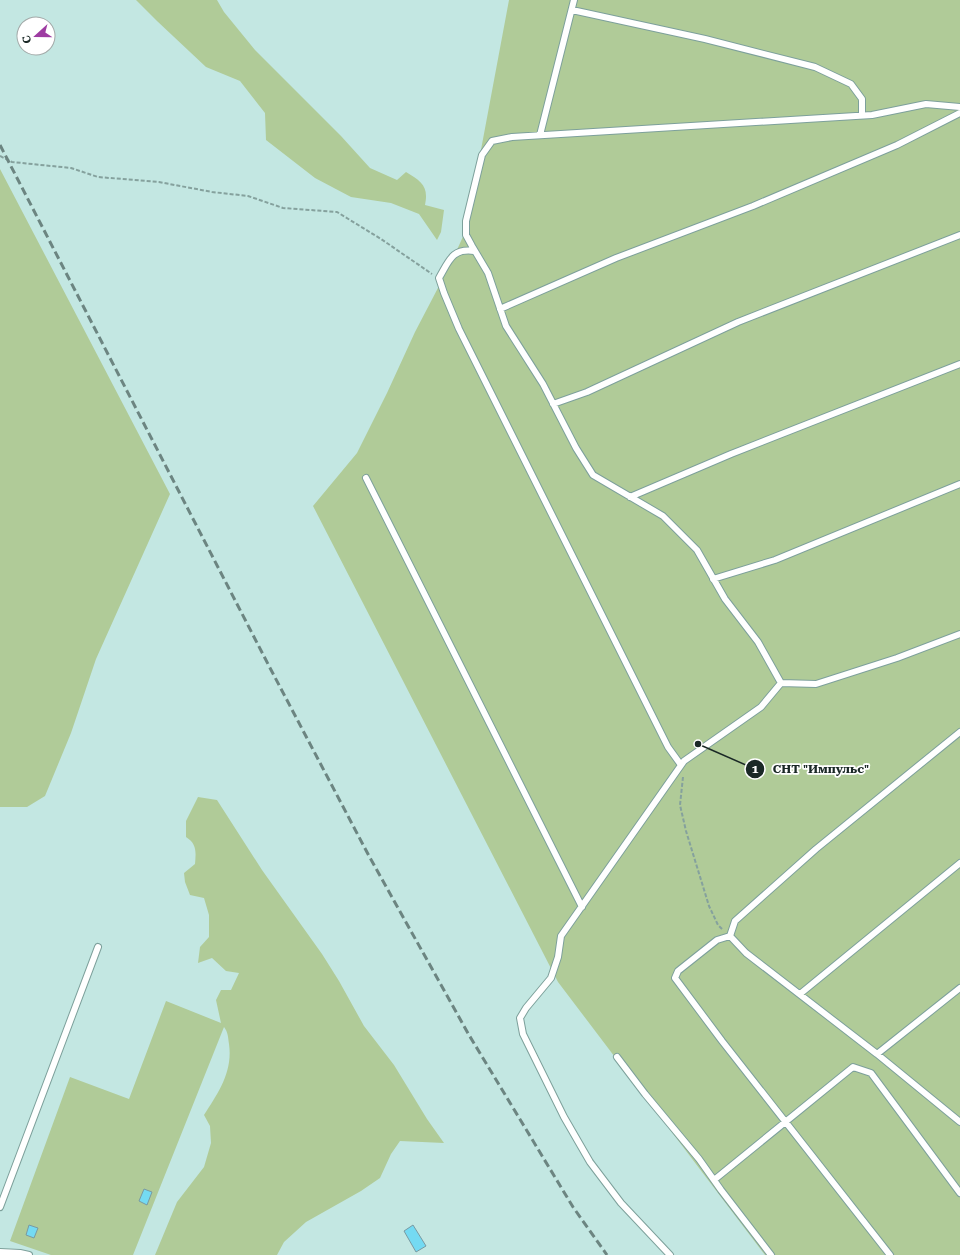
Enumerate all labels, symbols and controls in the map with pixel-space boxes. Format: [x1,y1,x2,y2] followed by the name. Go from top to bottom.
[16,16,56,56] north arrow
[20,33,35,45] text: С
[745,757,877,781] callout: СНТ "Импульс"
[752,762,759,776] text: 1
[773,762,869,776] text: СНТ "Импульс"

